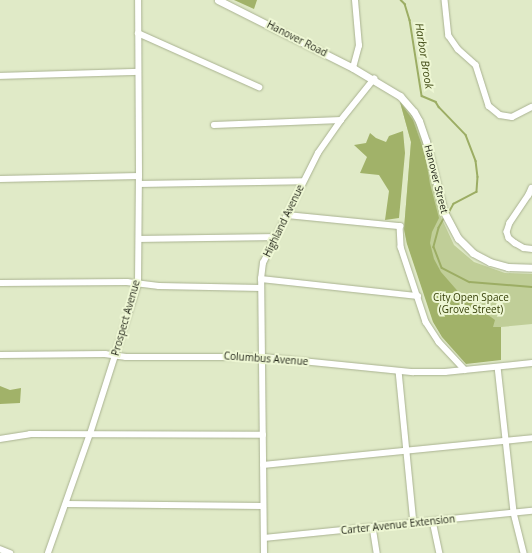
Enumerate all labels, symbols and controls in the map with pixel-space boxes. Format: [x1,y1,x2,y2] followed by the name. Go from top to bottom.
[265,19,329,59] street label: Hanover Road
[412,22,436,90] water label: Harbor Brook
[422,143,450,215] street label: Hanover Street
[261,183,307,259] street label: Highland Avenue
[109,279,143,357] street label: Prospect Avenue
[433,291,509,314] park label: City Open Space (Grove Street)
[223,350,309,368] street label: Columbus Avenue
[340,513,456,537] street label: Carter Avenue Extension

